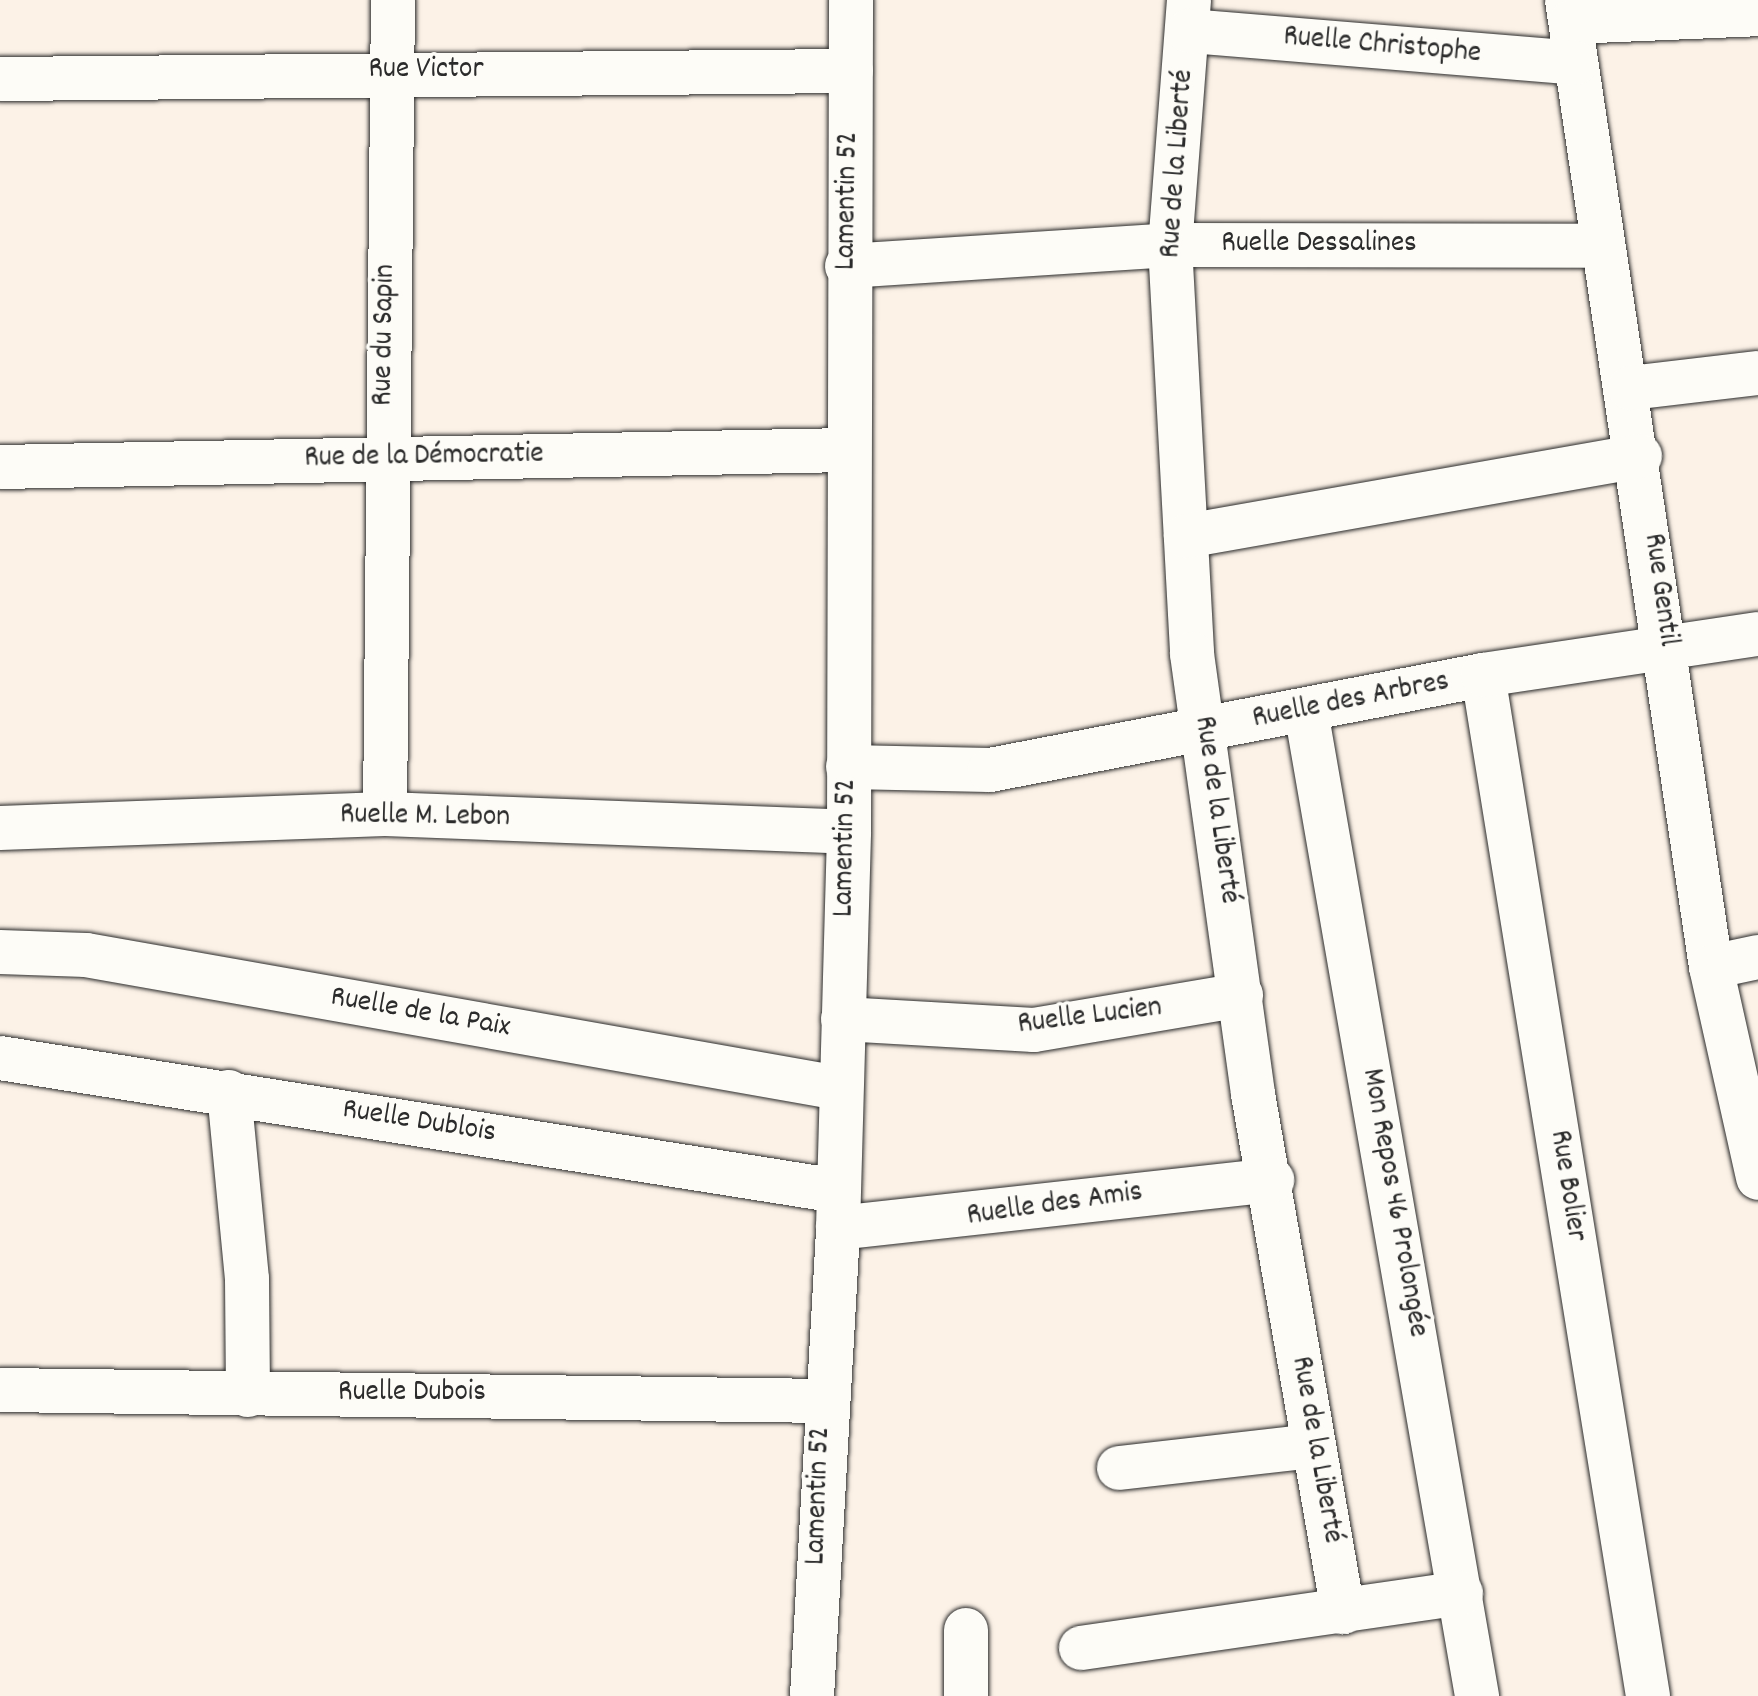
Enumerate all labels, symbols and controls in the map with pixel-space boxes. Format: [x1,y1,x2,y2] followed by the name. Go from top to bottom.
[1282,20,1482,74] street label: Ruelle Christophe
[368,53,484,89] street label: Rue Victor
[1154,69,1204,259] street label: Rue de la Liberté
[830,132,868,270] street label: Lamentin 52
[1221,227,1417,263] street label: Ruelle Dessalines
[367,264,405,406] street label: Rue du Sapin
[304,438,544,478] street label: Rue de la Démocratie
[1633,531,1685,649] street label: Rue Gentil
[1250,665,1452,739] street label: Ruelle des Arbres
[1184,714,1246,906] street label: Rue de la Liberté
[828,779,866,917] street label: Lamentin 52
[340,799,510,837] street label: Ruelle M. Lebon
[327,981,513,1047] street label: Ruelle de la Paix
[1016,991,1164,1045] street label: Ruelle Lucien
[1352,1066,1434,1340] street label: Mon Repos 46 Prolongée
[340,1093,498,1153] street label: Ruelle Dublois
[1539,1128,1593,1244] street label: Rue Bolier
[965,1176,1145,1236] street label: Ruelle des Amis
[1281,1354,1349,1546] street label: Rue de la Liberté
[338,1376,486,1412] street label: Ruelle Dubois
[800,1426,840,1566] street label: Lamentin 52

